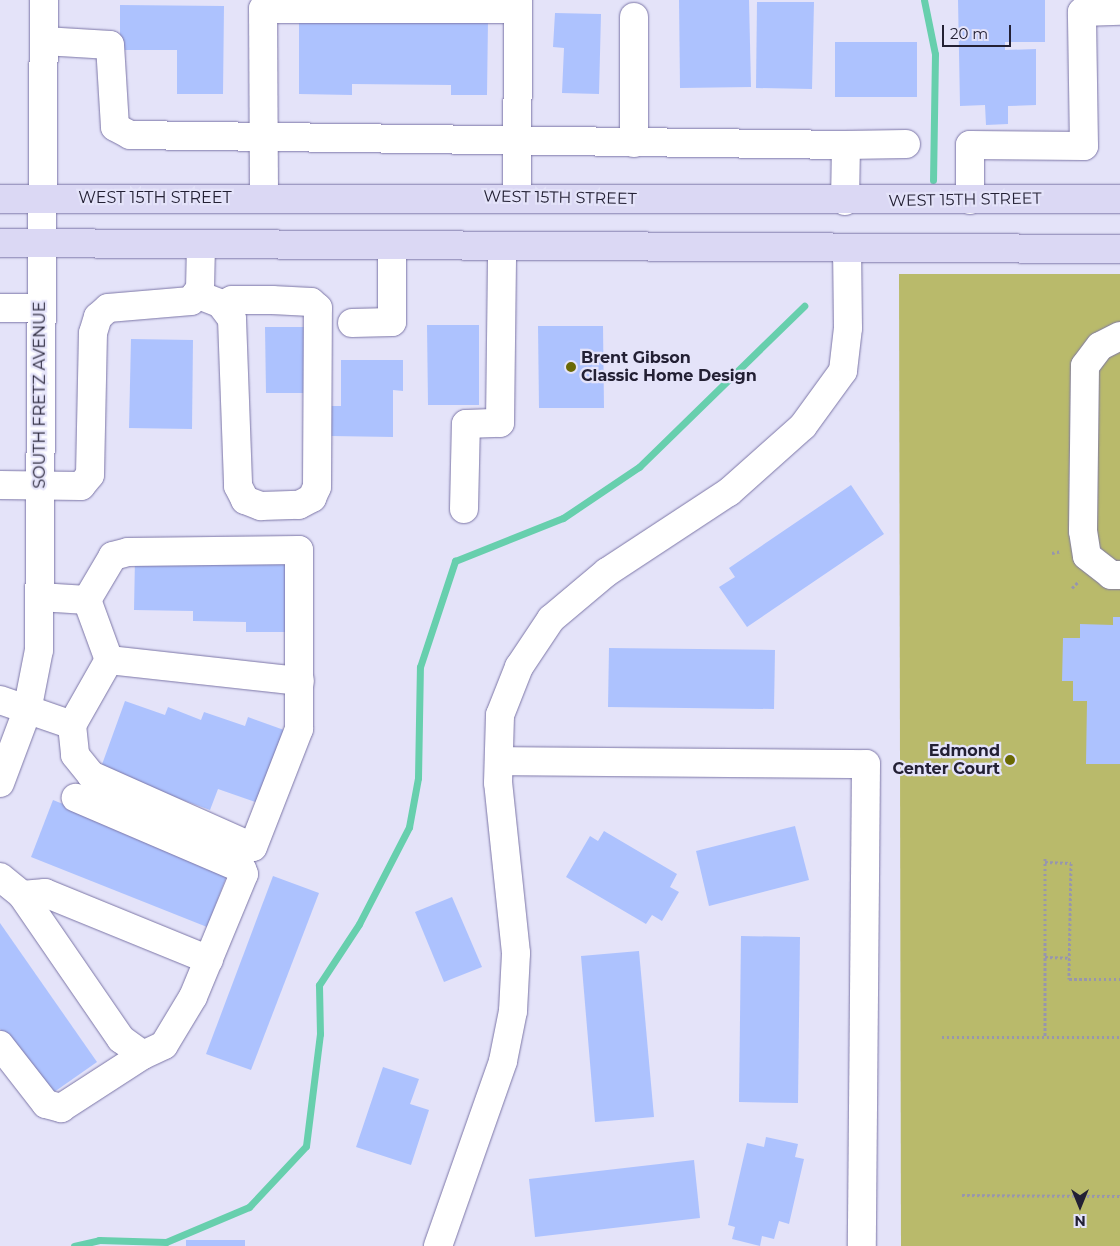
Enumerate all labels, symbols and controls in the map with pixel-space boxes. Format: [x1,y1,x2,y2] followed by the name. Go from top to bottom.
[945,15,1014,47] scale bar
[950,24,988,43] text: 20 m
[483,187,637,209] street label: WEST 15TH STREET
[78,188,232,208] street label: WEST 15TH STREET
[888,189,1042,211] street label: WEST 15TH STREET
[30,301,50,489] street label: SOUTH FRETZ AVENUE
[581,348,757,386] place label: Brent Gibson Classic Home Design
[565,361,577,373] marker: Brent Gibson Classic Home Design
[892,741,1000,779] place label: Edmond Center Court
[1004,754,1016,766] marker: Edmond Center Court
[1055,1181,1105,1231] north arrow
[1074,1212,1086,1230] text: N

